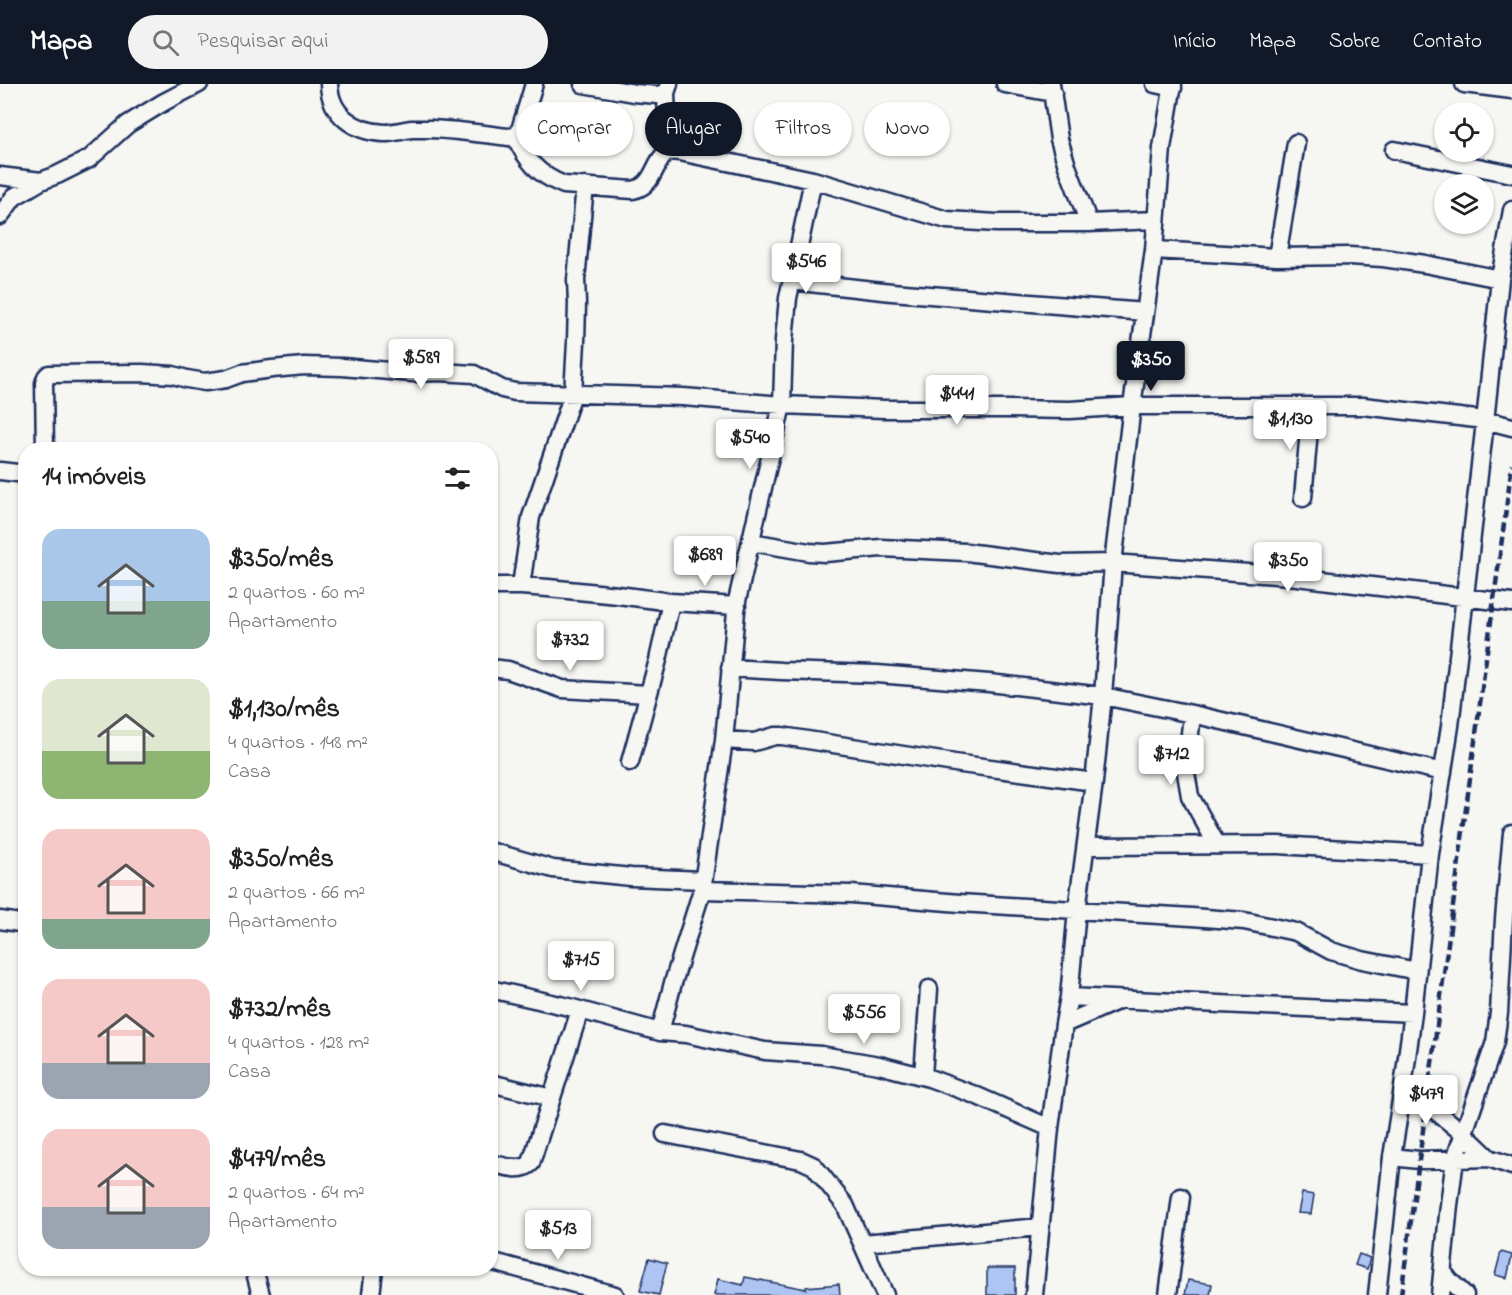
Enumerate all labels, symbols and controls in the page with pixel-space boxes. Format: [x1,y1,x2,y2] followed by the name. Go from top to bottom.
[128,15,548,69] search box
[30,22,92,63] text: Mapa
[149,26,182,59] icon: search
[197,26,328,58] text: Pesquisar aqui
[1173,27,1216,57] text: Início
[1249,27,1296,57] text: Mapa
[1329,27,1380,57] text: Sobre
[1413,27,1482,57] text: Contato
[516,102,633,156] chip: Comprar
[645,102,742,156] chip: Alugar
[754,102,852,156] chip: Filtros
[864,102,950,156] chip: Novo
[1434,102,1494,234] map controls
[1434,102,1494,162] button: locate
[1434,174,1494,234] button: layers
[770,243,842,294] pin: $546
[786,248,826,277] text: $546
[385,339,457,390] pin: $589
[1115,341,1187,392] pin: $350
[402,344,440,373] text: $589
[1131,346,1171,375] text: $350
[921,375,993,426] pin: $441
[940,380,974,409] text: $441
[1241,400,1339,451] pin: $1,130
[1267,405,1313,434] text: $1,130
[714,419,786,470] pin: $540
[730,424,770,453] text: $540
[42,459,146,497] text: 14 imóveis
[441,462,474,495] icon: filters
[669,536,741,587] pin: $689
[228,541,334,579] text: $350/mês
[688,541,722,570] text: $689
[1252,542,1324,593] pin: $350
[1268,547,1308,576] text: $350
[90,553,162,625] icon: home
[228,579,365,608] text: 2 quartos · 60 m²
[228,608,337,637] text: Apartamento
[534,621,606,672] pin: $732
[551,626,589,655] text: $732
[228,691,340,729] text: $1,130/mês
[90,703,162,775] icon: home
[228,729,368,758] text: 4 quartos · 148 m²
[1135,735,1207,786] pin: $712
[1153,740,1189,769] text: $712
[228,758,271,787] text: Casa
[228,841,334,879] text: $350/mês
[90,853,162,925] icon: home
[228,879,365,908] text: 2 quartos · 66 m²
[228,908,337,937] text: Apartamento
[545,941,617,992] pin: $715
[562,946,600,975] text: $715
[228,991,331,1029] text: $732/mês
[828,994,900,1045] pin: $556
[842,999,886,1028] text: $556
[90,1003,162,1075] icon: home
[228,1029,370,1058] text: 4 quartos · 128 m²
[228,1058,271,1087] text: Casa
[1390,1075,1462,1126] pin: $479
[1409,1080,1443,1109] text: $479
[228,1141,326,1179] text: $479/mês
[90,1153,162,1225] icon: home
[228,1179,365,1208] text: 2 quartos · 64 m²
[228,1208,337,1237] text: Apartamento
[522,1210,594,1261] pin: $513
[539,1215,577,1244] text: $513

